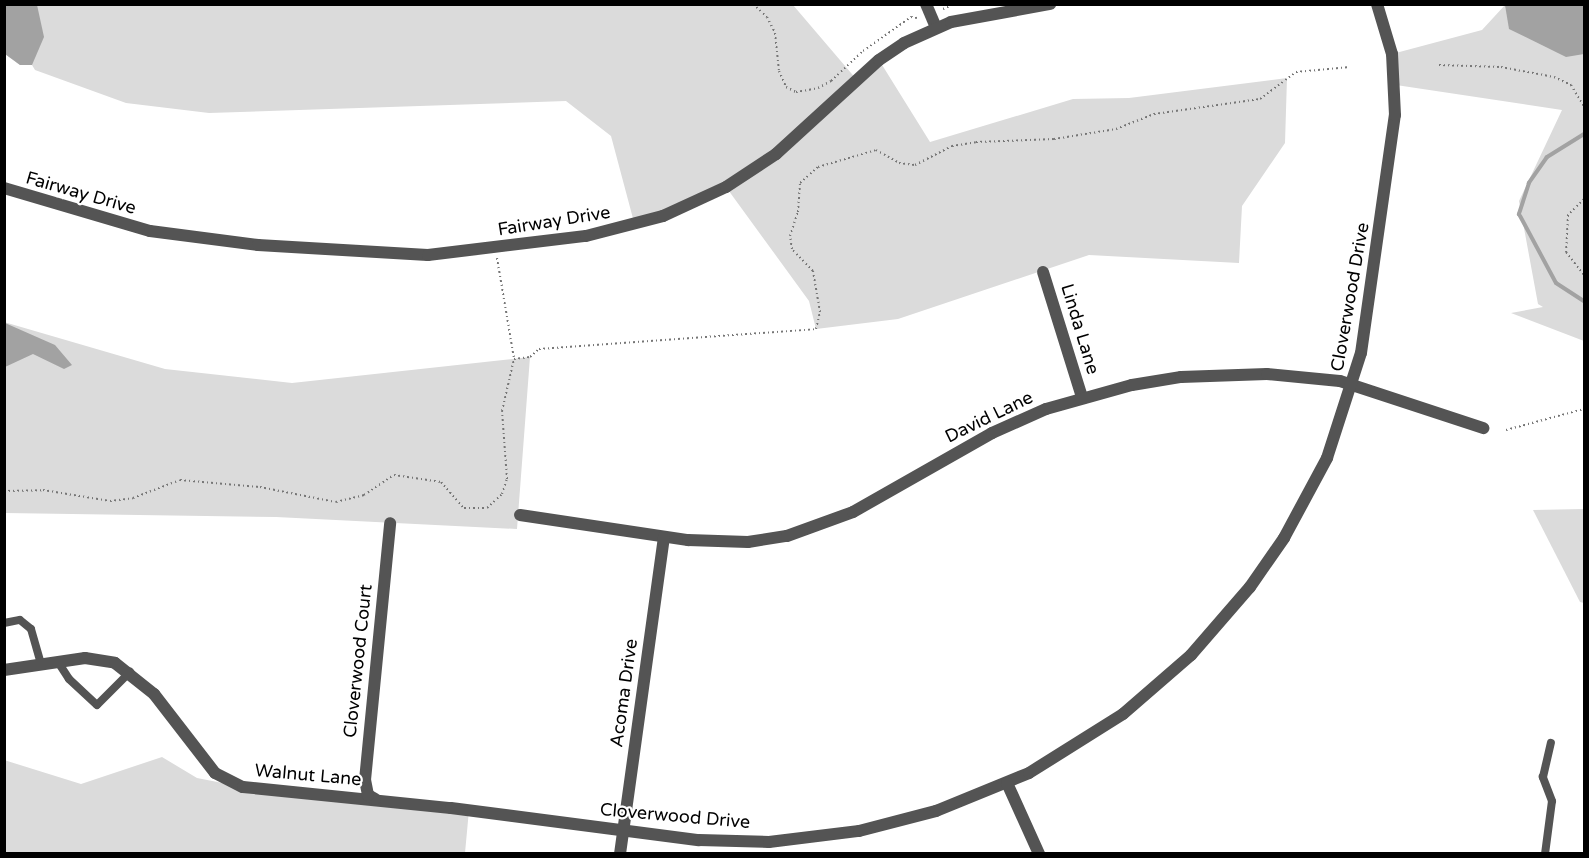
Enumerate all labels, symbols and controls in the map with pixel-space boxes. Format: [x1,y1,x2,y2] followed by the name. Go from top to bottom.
[23,167,139,219] street label: Fairway Drive
[496,201,612,241] street label: Fairway Drive
[1326,221,1374,373] street label: Cloverwood Drive
[1056,281,1104,377] street label: Linda Lane
[942,386,1036,448] street label: David Lane
[339,583,377,739] street label: Cloverwood Court
[606,637,642,749] street label: Acoma Drive
[254,760,362,790] street label: Walnut Lane
[599,799,751,833] street label: Cloverwood Drive

